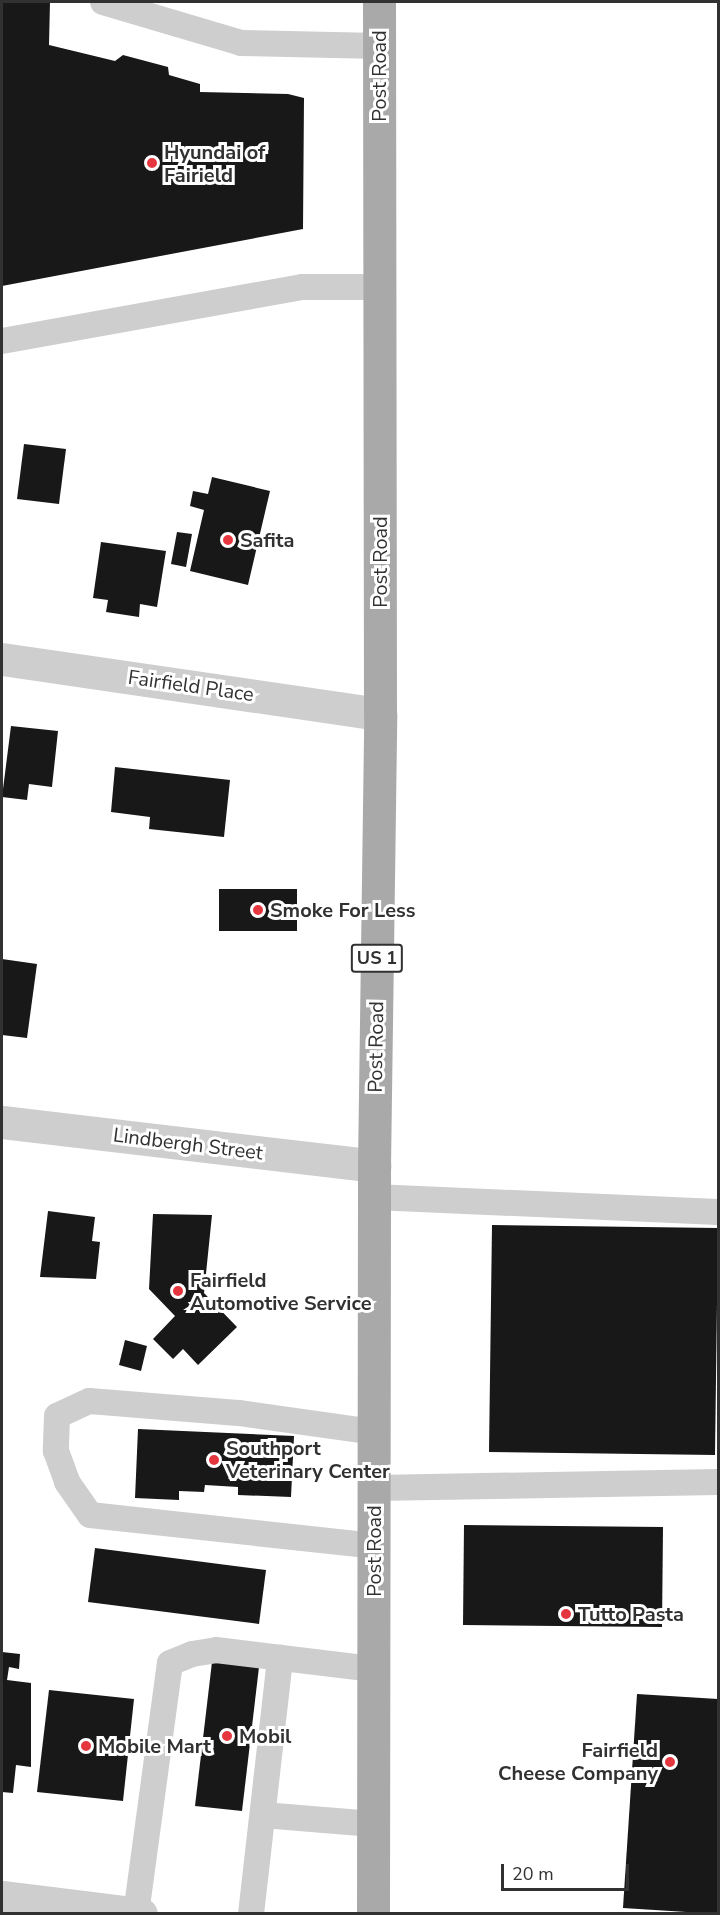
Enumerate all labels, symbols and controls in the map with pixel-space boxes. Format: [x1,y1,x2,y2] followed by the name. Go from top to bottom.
[367,30,391,122] street label: Post Road
[164,140,265,187] place label: Hyundai of Fairield
[145,156,159,170] marker: Hyundai of Fairield
[368,516,392,608] street label: Post Road
[240,528,294,552] place label: Safita
[221,533,235,547] marker: Safita
[127,665,255,707] street label: Fairfield Place
[270,898,416,922] place label: Smoke For Less
[251,903,265,917] marker: Smoke For Less
[350,943,404,973] road number: US 1
[363,1001,389,1093] street label: Post Road
[112,1123,264,1165] street label: Lindbergh Street
[190,1268,371,1315] place label: Fairfield Automotive Service
[171,1284,185,1298] marker: Fairfield Automotive Service
[226,1436,390,1483] place label: Southport Veterinary Center
[207,1453,221,1467] marker: Southport Veterinary Center
[362,1505,386,1597] street label: Post Road
[578,1602,684,1626] place label: Tutto Pasta
[559,1607,573,1621] marker: Tutto Pasta
[239,1724,291,1748] place label: Mobil
[220,1729,234,1743] marker: Mobil
[98,1734,211,1758] place label: Mobile Mart
[498,1738,658,1785] place label: Fairfield Cheese Company
[79,1739,93,1753] marker: Mobile Mart
[663,1755,677,1769] marker: Fairfield Cheese Company
[504,1852,632,1890] scale bar
[512,1862,554,1886] text: 20 m

